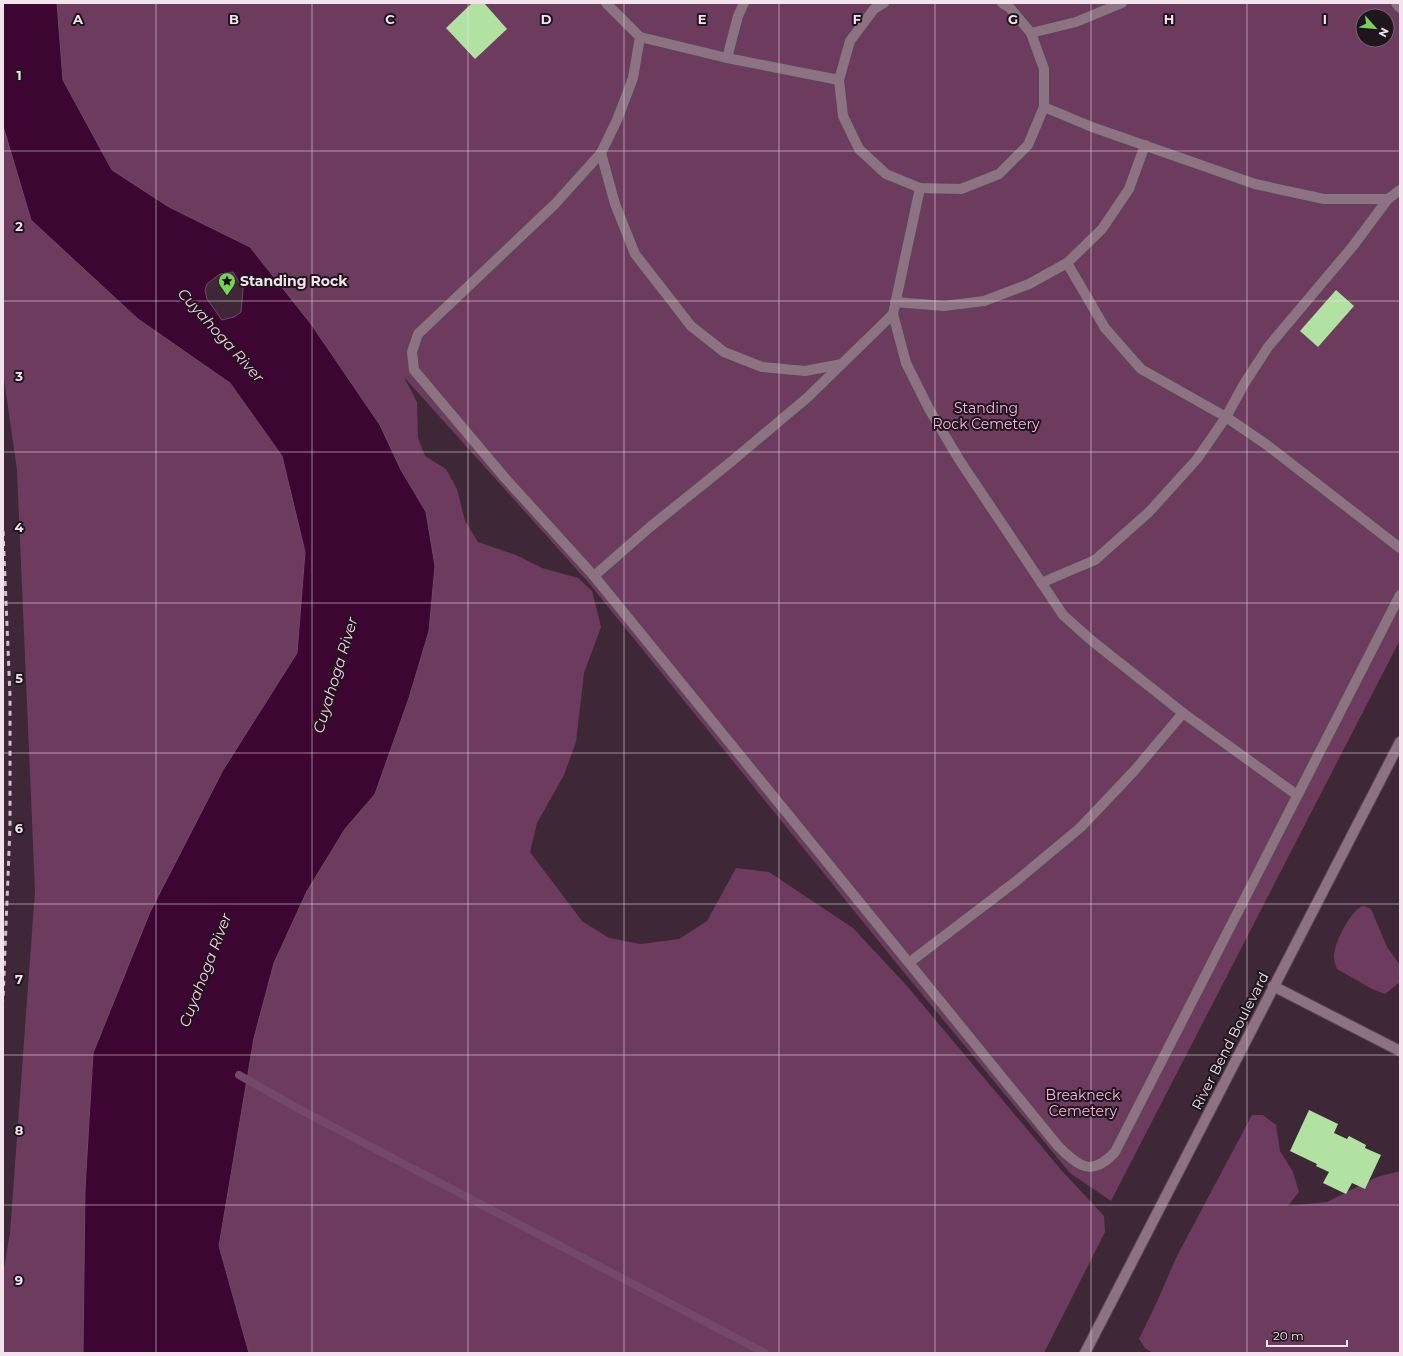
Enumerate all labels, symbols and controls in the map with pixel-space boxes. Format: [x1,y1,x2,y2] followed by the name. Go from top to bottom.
[1355,8,1395,48] north arrow
[72,11,84,27] text: A
[229,11,239,27] text: B
[385,11,395,27] text: C
[541,11,552,27] text: D
[698,11,707,27] text: E
[853,11,861,27] text: F
[1008,11,1018,27] text: G
[1164,11,1174,27] text: H
[1323,11,1327,27] text: I
[1376,25,1392,40] text: N
[16,67,22,83] text: 1
[15,218,23,234] text: 2
[217,271,237,296] place icon: Standing Rock
[240,272,348,290] place label: Standing Rock
[174,284,269,387] water label: Cuyahoga River
[14,368,23,384] text: 3
[932,399,1040,433] park label: Standing Rock Cemetery
[15,519,24,535] text: 4
[308,614,362,735] water label: Cuyahoga River
[15,670,23,686] text: 5
[15,820,24,836] text: 6
[175,909,236,1030] water label: Cuyahoga River
[1187,969,1273,1113] street label: River Bend Boulevard
[15,971,23,987] text: 7
[1046,1086,1121,1120] park label: Breakneck Cemetery
[15,1122,24,1138] text: 8
[15,1272,23,1288] text: 9
[1267,1322,1347,1348] scale bar
[1273,1328,1304,1343] text: 20 m

